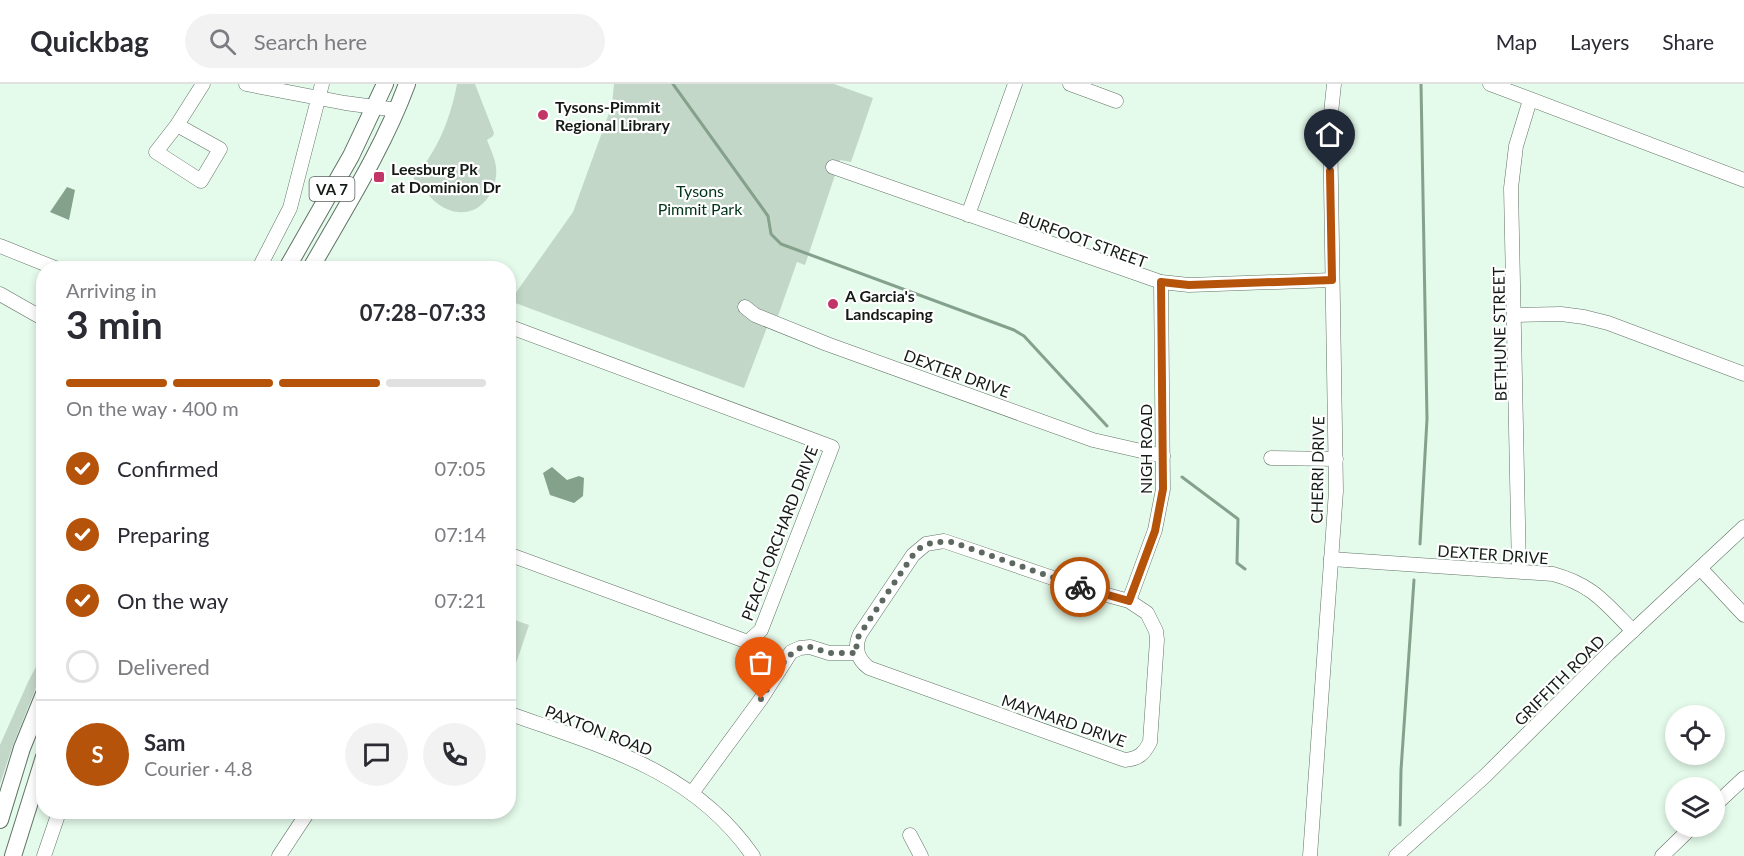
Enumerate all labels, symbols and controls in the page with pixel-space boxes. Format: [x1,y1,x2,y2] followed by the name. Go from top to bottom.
[185,14,605,68] search box
[30,24,149,58] text: Quickbag
[206,25,239,58] icon: search
[254,28,367,55] text: Search here
[1496,29,1537,54] text: Map
[1570,29,1629,54] text: Layers
[1662,29,1714,54] text: Share
[555,97,670,134] place label: Tysons-Pimmit Regional Library
[536,108,550,122] marker: Tysons-Pimmit Regional Library
[1304,109,1355,171] pin
[1313,118,1346,151] icon: home
[391,159,501,196] place label: Leesburg Pk at Dominion Dr
[372,170,386,184] marker: Leesburg Pk at Dominion Dr
[310,177,354,201] road number: VA 7
[658,181,743,218] park label: Tysons Pimmit Park
[1016,207,1150,271] street label: BURFOOT STREET
[1488,266,1510,401] street label: BETHUNE STREET
[66,278,157,302] text: Arriving in
[844,286,934,323] place label: A Garcia's Landscaping
[826,297,840,311] marker: A Garcia's Landscaping
[360,299,486,326] text: 07:28–07:33
[66,301,163,347] text: 3 min
[901,345,1013,401] street label: DEXTER DRIVE
[66,396,239,420] text: On the way · 400 m
[1136,404,1155,494] street label: NIGH ROAD
[1307,416,1327,524] street label: CHERRI DRIVE
[737,443,821,623] street label: PEACH ORCHARD DRIVE
[66,452,99,485] icon: check
[117,455,219,482] text: Confirmed
[435,456,486,480] text: 07:05
[66,518,99,551] icon: check
[117,521,209,548] text: Preparing
[435,522,486,546] text: 07:14
[1437,541,1549,567] street label: DEXTER DRIVE
[1050,557,1110,617] courier
[1064,571,1097,604] icon: bike
[66,584,99,617] icon: check
[117,587,228,614] text: On the way
[435,588,486,612] text: 07:21
[1510,631,1608,729] street label: GRIFFITH ROAD
[735,637,786,699] pin
[744,646,777,679] icon: bag
[117,653,210,680] text: Delivered
[999,690,1129,750] street label: MAYNARD DRIVE
[543,701,655,759] street label: PAXTON ROAD
[1665,705,1725,837] map controls
[1665,705,1725,765] button: locate
[345,723,408,786] button: chat
[423,723,486,786] button: phone
[144,729,186,756] text: Sam
[91,741,104,768] text: S
[144,756,253,780] text: Courier · 4.8
[1665,777,1725,837] button: layers

